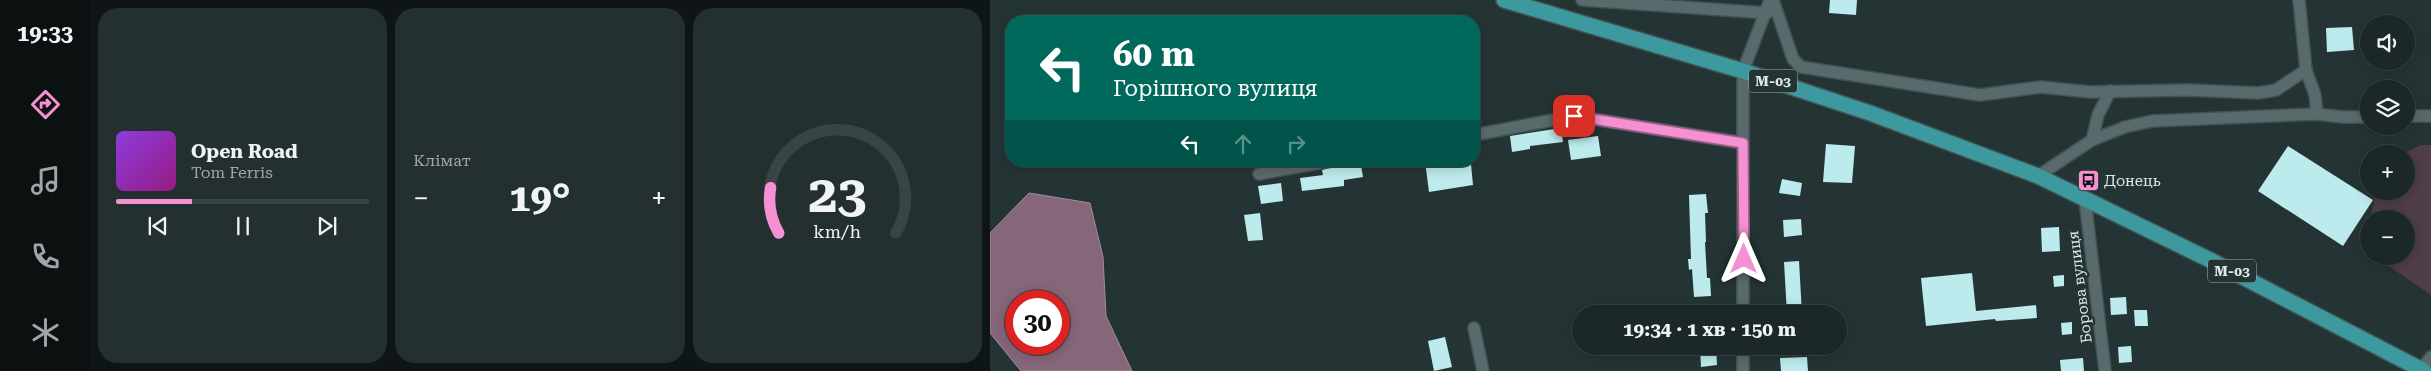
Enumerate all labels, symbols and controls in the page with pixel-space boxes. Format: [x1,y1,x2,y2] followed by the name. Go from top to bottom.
[2360,15,2415,265] map controls
[2360,15,2415,70] button: sound
[17,21,73,46] text: 19:33
[1113,34,1195,75] text: 60 m
[1030,35,1095,100] icon: left
[1749,70,1797,92] road number: М-03
[1113,76,1318,101] text: Горішного вулиця
[2360,80,2415,135] button: layers
[28,87,63,122] icon: directions
[1553,95,1595,137] pin
[1560,102,1588,130] icon: arrive
[1176,130,1204,158] icon: left
[1229,130,1257,158] icon: ahead
[1282,130,1310,158] icon: right
[191,140,298,163] text: Open Road
[2360,145,2415,200] button: +
[413,151,471,170] text: Клімат
[28,163,63,198] icon: music
[191,163,273,182] text: Tom Ferris
[808,164,866,225] text: 23
[2076,169,2100,193] bus stop icon: Донець
[2104,172,2161,190] place label: Донець
[509,176,571,220] text: 19°
[413,182,429,215] text: −
[651,182,667,215] text: +
[2360,210,2415,265] button: −
[144,212,172,240] icon: previous
[229,212,257,240] icon: pause
[313,212,341,240] icon: next
[813,221,862,242] text: km/h
[2064,230,2096,344] street label: Борова вулиця
[1717,232,1769,284] position arrow
[28,239,63,274] icon: phone
[2208,260,2256,282] road number: М-03
[1005,290,1070,355] speed limit sign: 30
[28,315,63,350] icon: climate
[1623,318,1796,341] text: 19:34 · 1 хв · 150 m

